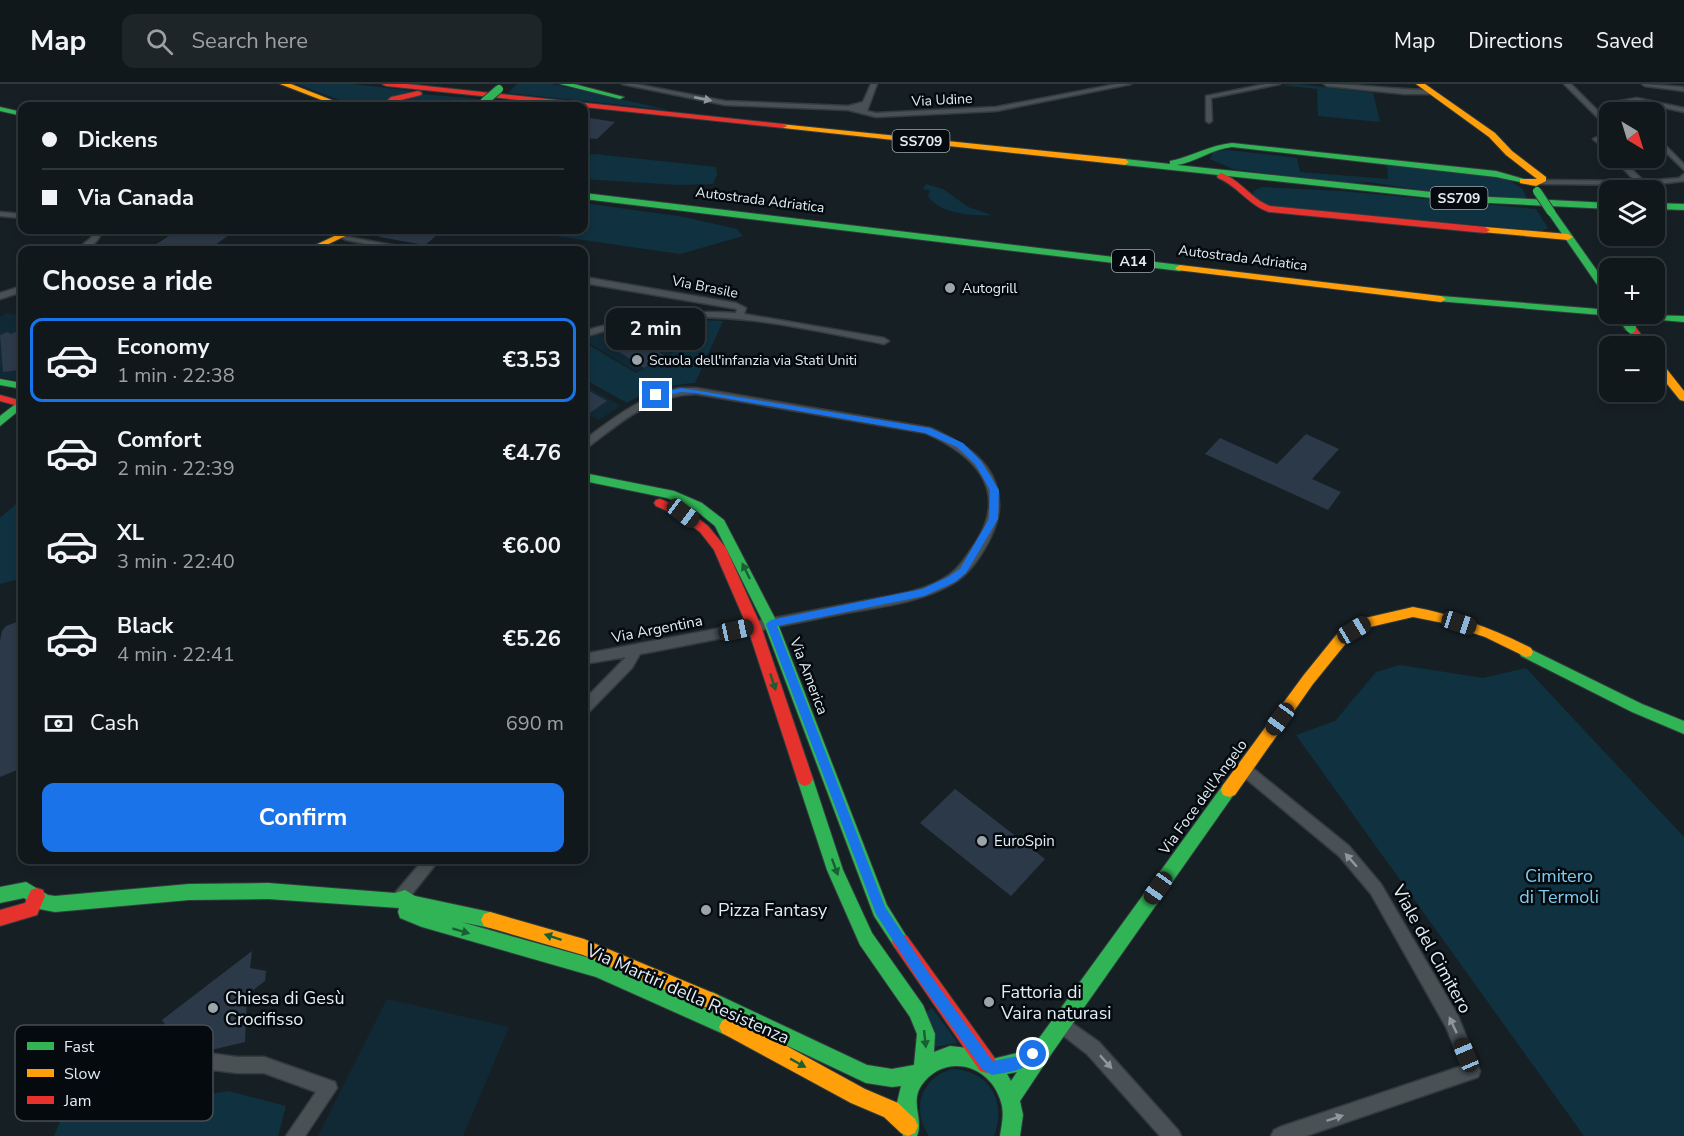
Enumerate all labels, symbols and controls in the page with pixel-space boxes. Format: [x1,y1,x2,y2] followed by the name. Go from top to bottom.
[122,14,542,68] search box
[30,22,86,60] text: Map
[143,25,176,58] icon: search
[191,26,308,56] text: Search here
[1394,27,1435,55] text: Map
[1468,27,1563,55] text: Directions
[1596,27,1654,55] text: Saved
[910,89,973,111] street label: Via Udine
[694,95,713,104] one-way arrow
[1599,102,1665,168] north arrow
[1599,102,1665,402] map controls
[78,125,158,155] text: Dickens
[892,130,950,152] road number: SS709
[1599,180,1665,246] button: layers
[78,183,194,213] text: Via Canada
[694,183,826,217] street label: Autostrada Adriatica
[1430,187,1488,209] road number: SS709
[1177,241,1309,275] street label: Autostrada Adriatica
[1112,250,1154,272] road number: A14
[1599,258,1665,324] button: +
[42,263,213,300] text: Choose a ride
[669,271,740,303] street label: Via Brasile
[962,279,1018,298] place label: Autogrill
[943,281,957,295] marker: Autogrill
[606,308,706,350] callout: 2 min
[630,315,681,342] text: 2 min
[117,332,209,362] text: Economy
[45,333,99,387] icon: car
[1599,336,1665,402] button: −
[503,345,561,375] text: €3.53
[649,351,857,370] place label: Scuola dell'infanzia via Stati Uniti
[630,353,644,367] marker: Scuola dell'infanzia via Stati Uniti
[117,362,235,389] text: 1 min · 22:38
[642,381,669,408] route end
[117,425,201,455] text: Comfort
[45,426,99,480] icon: car
[503,438,561,468] text: €4.76
[117,455,235,482] text: 2 min · 22:39
[663,495,703,531] car
[117,518,144,548] text: XL
[45,519,99,573] icon: car
[503,531,561,561] text: €6.00
[117,548,235,575] text: 3 min · 22:40
[741,562,751,580] one-way arrow
[1439,609,1479,637] car
[609,610,704,648] street label: Via Argentina
[117,611,173,641] text: Black
[45,612,99,666] icon: car
[1334,613,1374,647] car
[717,617,755,643] car
[503,624,561,654] text: €5.26
[785,634,833,717] street label: Via America
[117,641,235,668] text: 4 min · 22:41
[768,673,778,691] one-way arrow
[1262,699,1298,739] car
[42,707,75,740] icon: cash
[90,708,139,738] text: Cash
[506,710,564,737] text: 690 m
[1154,735,1252,859] street label: Via Foce dell'Angelo
[42,783,564,852] button: Confirm
[994,831,1055,851] place label: EuroSpin
[975,834,989,848] marker: EuroSpin
[1345,853,1358,868] one-way arrow
[830,858,840,876] one-way arrow
[1519,864,1599,909] park label: Cimitero di Termoli
[1140,868,1176,908] car
[1386,880,1477,1018] street label: Viale del Cimitero
[718,898,828,922] place label: Pizza Fantasy
[699,903,713,917] marker: Pizza Fantasy
[452,926,470,936] one-way arrow
[544,932,562,942] one-way arrow
[582,938,793,1050] street label: Via Martiri della Resistenza
[1000,980,1112,1025] place label: Fattoria di Vaira naturasi
[225,986,345,1031] place label: Chiesa di Gesù Crocifisso
[982,995,996,1009] marker: Fattoria di Vaira naturasi
[206,1001,220,1015] marker: Chiesa di Gesù Crocifisso
[1448,1017,1457,1034] one-way arrow
[15,1025,213,1121] legend
[920,1029,930,1048] one-way arrow
[1451,1035,1481,1075] car
[64,1036,95,1058] text: Fast
[1019,1040,1046,1067] route start
[1099,1054,1112,1069] one-way arrow
[789,1058,806,1068] one-way arrow
[64,1063,101,1085] text: Slow
[63,1090,91,1112] text: Jam
[1326,1112,1344,1122] one-way arrow

